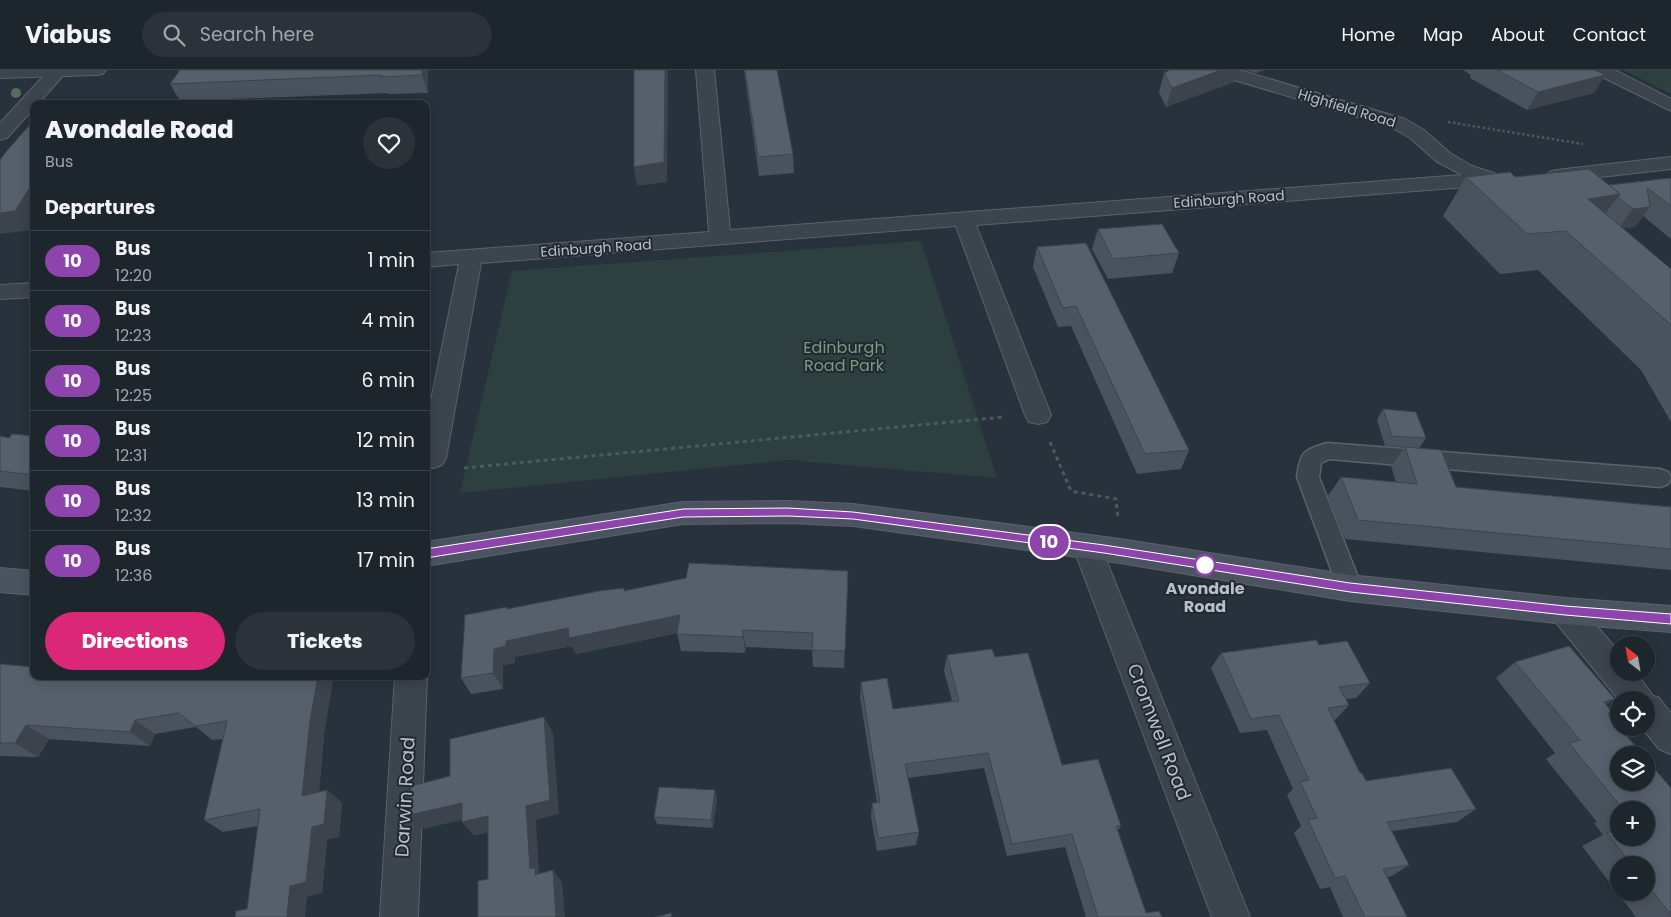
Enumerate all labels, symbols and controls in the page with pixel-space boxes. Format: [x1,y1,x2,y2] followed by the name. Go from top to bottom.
[142,12,492,57] search box
[25,18,112,51] text: Viabus
[160,21,188,49] icon: search
[200,21,314,48] text: Search here
[1341,22,1395,47] text: Home
[1423,22,1463,47] text: Map
[1491,22,1545,47] text: About
[1573,22,1646,47] text: Contact
[1296,84,1398,132] street label: Highfield Road
[45,113,234,146] text: Avondale Road
[363,117,415,169] button: heart
[45,150,73,173] text: Bus
[1173,185,1285,213] street label: Edinburgh Road
[45,194,155,221] text: Departures
[540,234,652,262] street label: Edinburgh Road
[115,235,151,262] text: Bus
[367,247,415,274] text: 1 min
[63,248,82,273] text: 10
[115,264,152,287] text: 12:20
[115,295,151,322] text: Bus
[362,307,415,334] text: 4 min
[63,308,82,333] text: 10
[115,324,151,347] text: 12:23
[803,336,885,377] park label: Edinburgh Road Park
[115,355,151,382] text: Bus
[361,367,415,394] text: 6 min
[63,368,82,393] text: 10
[115,384,152,407] text: 12:25
[115,415,151,442] text: Bus
[357,427,415,454] text: 12 min
[63,428,82,453] text: 10
[115,444,147,467] text: 12:31
[115,475,151,502] text: Bus
[356,487,415,514] text: 13 min
[63,488,82,513] text: 10
[115,504,151,527] text: 12:32
[1026,526,1072,558] line badge: 10
[1040,529,1058,554] text: 10
[115,535,151,562] text: Bus
[357,547,415,574] text: 17 min
[63,548,82,573] text: 10
[1194,554,1216,576] marker: Avondale Road
[115,564,152,587] text: 12:36
[1165,577,1245,618] place label: Avondale Road
[45,612,225,670] button: Directions
[235,612,415,670] button: Tickets
[1610,636,1655,681] north arrow
[1610,636,1655,901] map controls
[1120,660,1198,804] street label: Cromwell Road
[1610,691,1655,736] button: locate
[388,736,422,858] street label: Darwin Road
[1610,746,1655,791] button: layers
[1610,801,1655,846] button: +
[1610,856,1655,901] button: −

